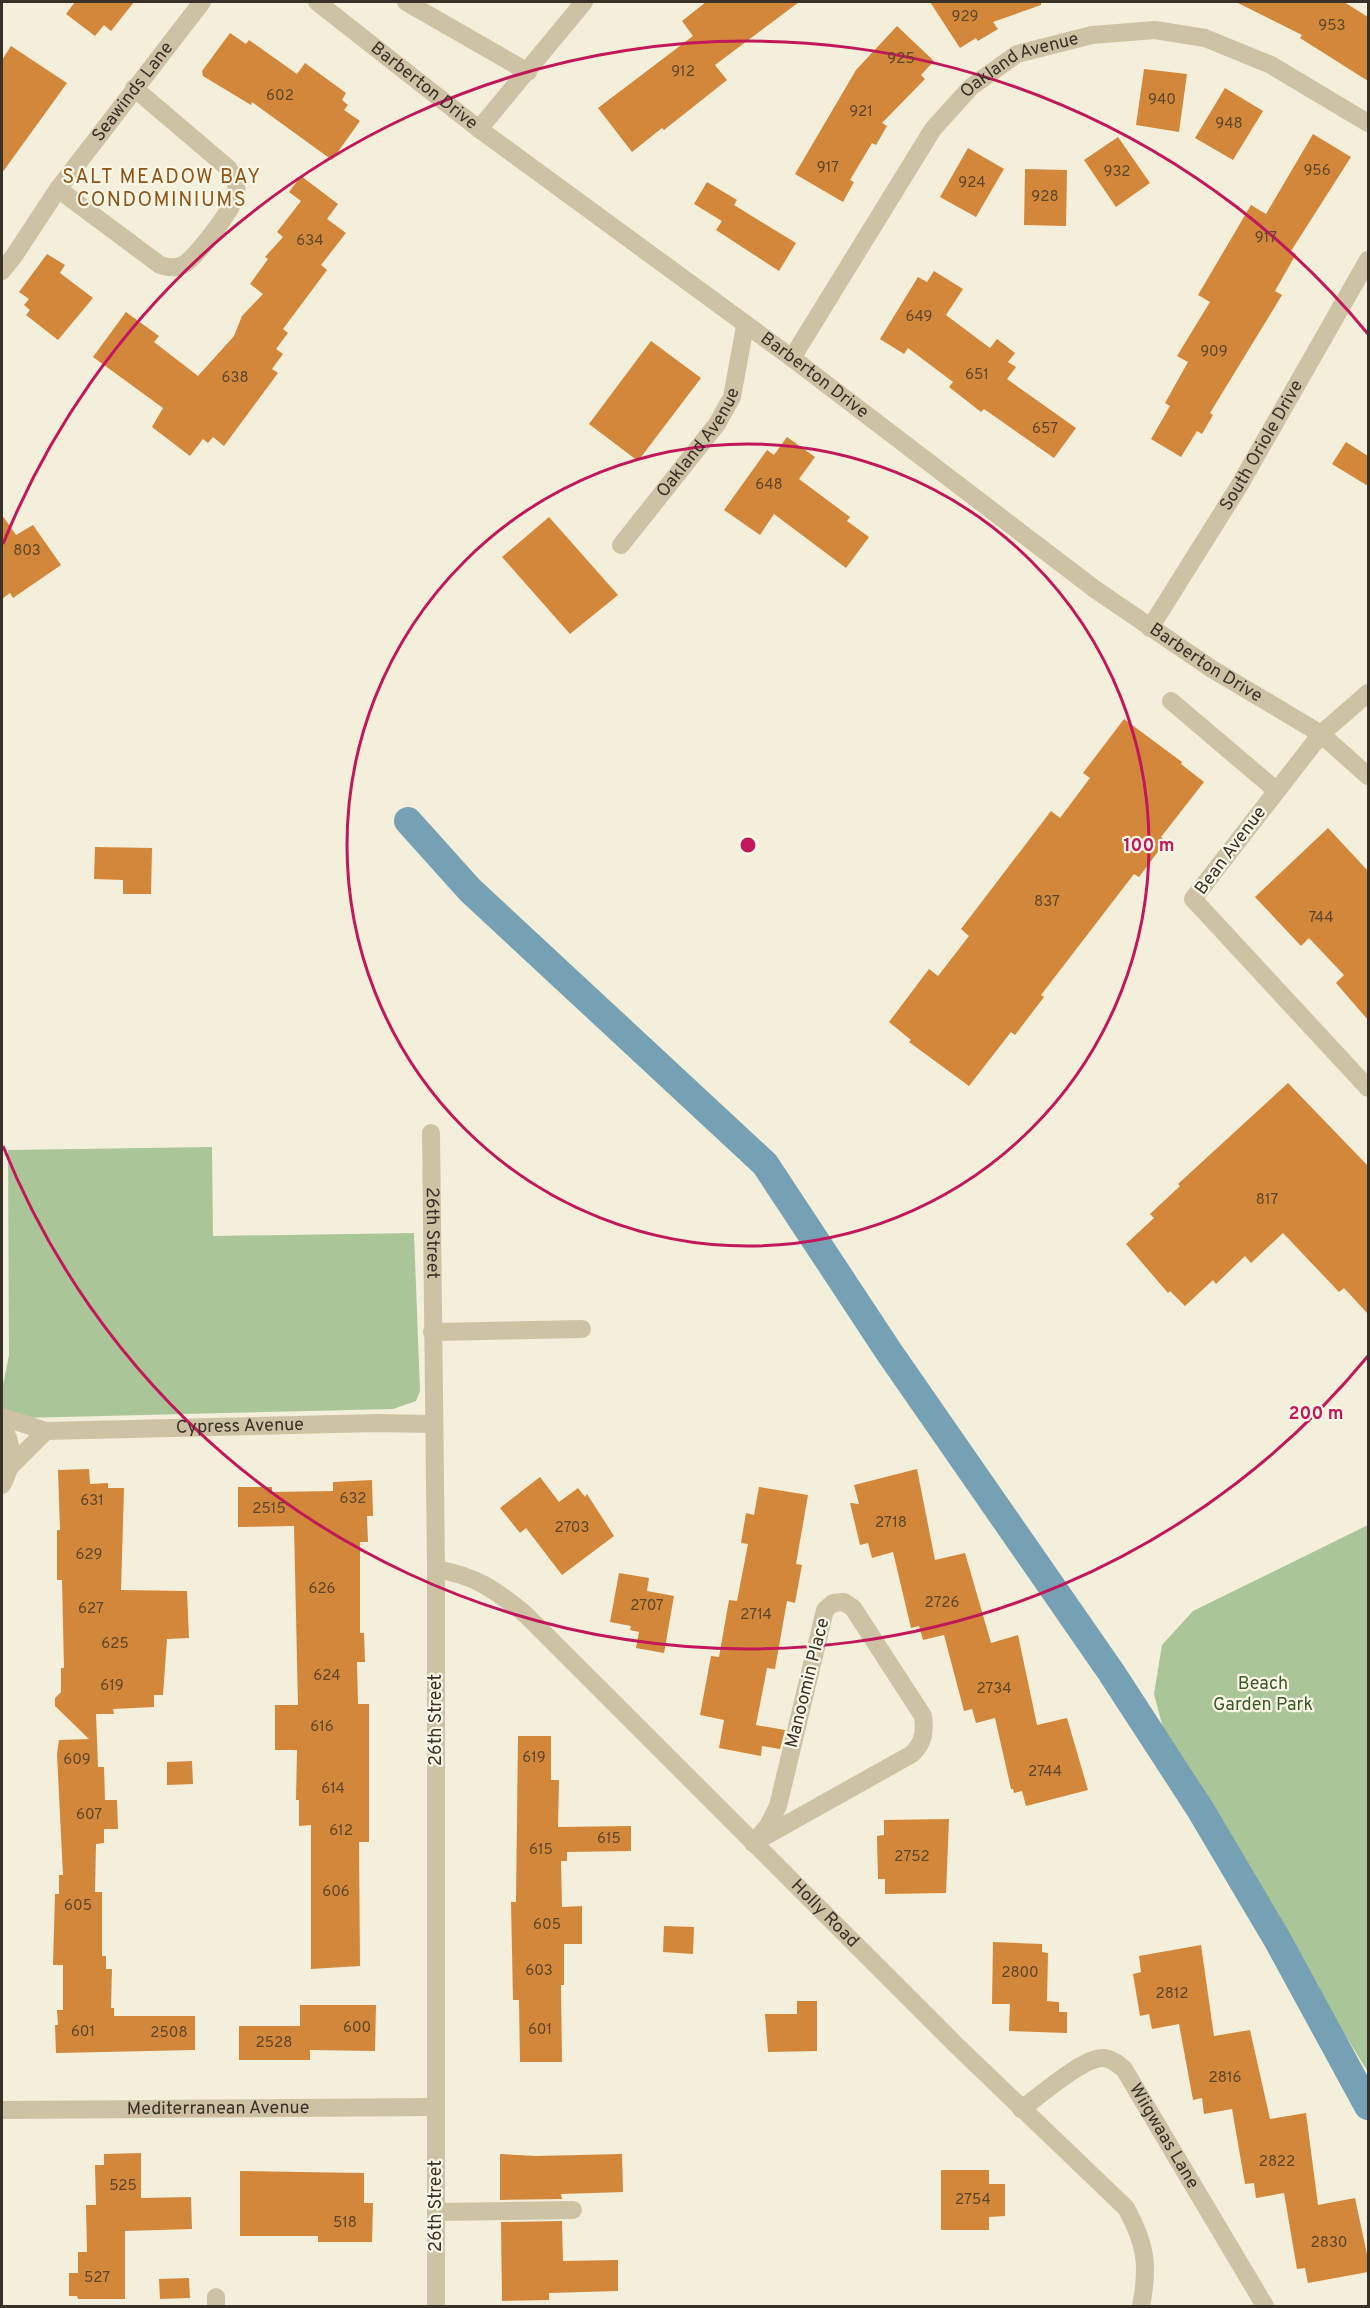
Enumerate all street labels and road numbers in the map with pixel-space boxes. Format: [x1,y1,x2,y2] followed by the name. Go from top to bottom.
[955,27,1081,103] street label: Oakland Avenue
[87,37,179,146] street label: Seawinds Lane
[366,37,482,135] street label: Barberton Drive
[756,327,873,424] street label: Barberton Drive
[1215,376,1309,515] street label: South Oriole Drive
[652,386,745,502] street label: Oakland Avenue
[1145,618,1266,708] street label: Barberton Drive
[1190,802,1272,900] street label: Bean Avenue
[420,1187,444,1279] street label: 26th Street
[176,1413,304,1439] street label: Cypress Avenue
[781,1616,835,1750] street label: Manoomin Place
[425,1674,448,1766] street label: 26th Street
[786,1875,864,1953] street label: Holly Road
[1124,2079,1204,2193] street label: Wiigwaas Lane
[127,2096,309,2121] street label: Mediterranean Avenue
[425,2160,448,2252] street label: 26th Street

